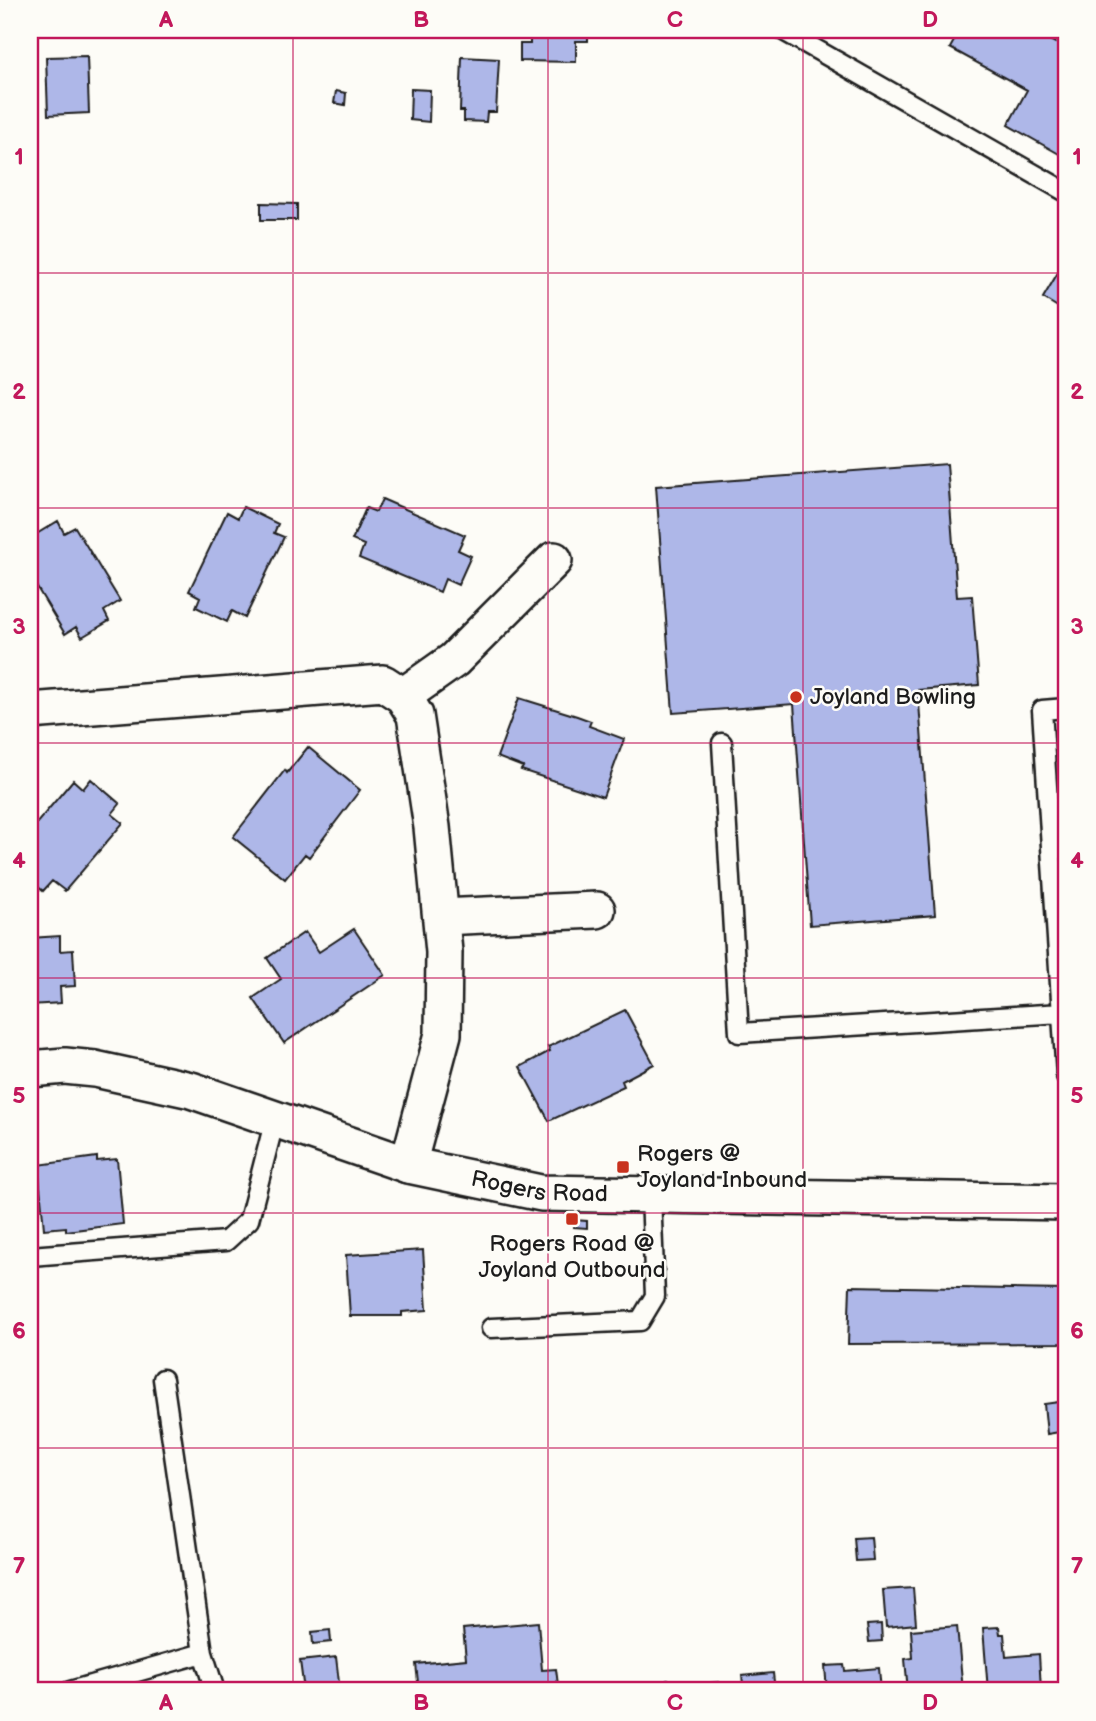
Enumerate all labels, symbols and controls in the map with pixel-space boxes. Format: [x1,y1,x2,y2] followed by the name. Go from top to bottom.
[158,6,174,34] text: A
[413,6,429,34] text: B
[667,6,683,34] text: C
[922,6,938,34] text: D
[14,143,24,171] text: 1
[1072,143,1082,171] text: 1
[12,378,26,406] text: 2
[1070,378,1084,406] text: 2
[12,613,26,641] text: 3
[1070,613,1084,641] text: 3
[810,683,976,711] place label: Joyland Bowling
[788,689,804,705] marker: Joyland Bowling
[12,847,26,875] text: 4
[1070,847,1084,875] text: 4
[12,1082,26,1110] text: 5
[1070,1082,1084,1110] text: 5
[637,1140,807,1194] place label: Rogers @ Joyland Inbound
[615,1159,631,1175] marker: Rogers @ Joyland Inbound
[469,1165,608,1208] street label: Rogers Road
[564,1211,580,1227] marker: Rogers Road @ Joyland Outbound
[478,1230,666,1284] place label: Rogers Road @ Joyland Outbound
[12,1317,26,1345] text: 6
[1070,1317,1084,1345] text: 6
[13,1552,26,1580] text: 7
[1071,1552,1084,1580] text: 7
[158,1689,174,1717] text: A
[413,1689,429,1717] text: B
[667,1689,683,1717] text: C
[922,1689,938,1717] text: D

